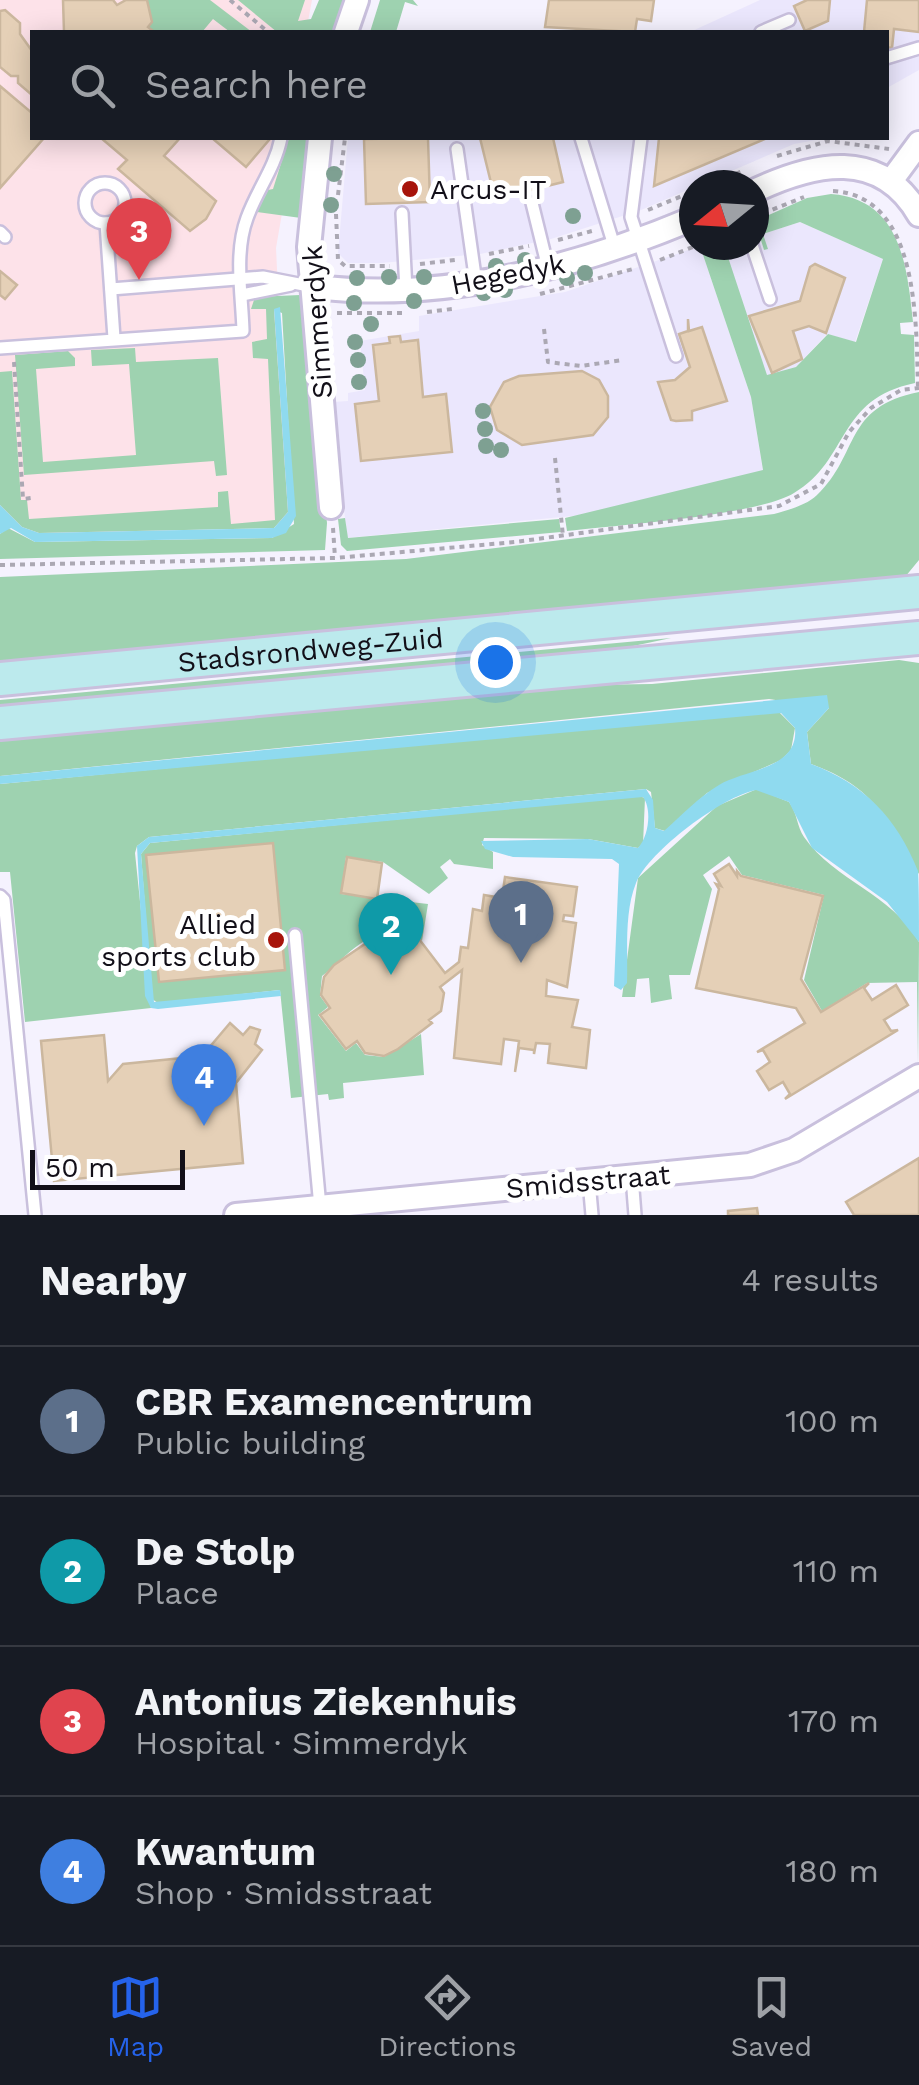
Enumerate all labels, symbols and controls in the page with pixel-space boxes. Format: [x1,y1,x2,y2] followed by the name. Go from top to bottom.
[30,30,889,140] search box
[65,58,120,113] icon: search
[145,63,368,107] text: Search here
[679,170,769,260] north arrow
[430,173,547,206] place label: Arcus-IT
[399,178,421,200] marker: Arcus-IT
[106,198,172,280] pin: 3
[296,244,339,400] street label: Simmerdyk
[448,247,568,302] street label: Hegedyk
[176,621,445,679] street label: Stadsrondweg-Zuid
[470,637,521,688] your location
[488,880,554,963] pin: 1
[358,892,424,975] pin: 2
[101,908,256,973] place label: Allied sports club
[265,929,287,951] marker: Allied sports club
[172,1044,236,1126] pin: 4
[30,1145,185,1190] scale bar
[45,1151,115,1184] text: 50 m
[505,1158,672,1205] street label: Smidsstraat
[40,1256,187,1305] text: Nearby
[741,1261,879,1299] text: 4 results
[135,1380,533,1424] text: CBR Examencentrum
[66,1402,79,1440] text: 1
[785,1402,879,1440] text: 100 m
[135,1424,365,1462] text: Public building
[135,1530,295,1574] text: De Stolp
[63,1552,82,1590] text: 2
[793,1552,879,1590] text: 110 m
[135,1574,219,1612] text: Place
[135,1680,517,1724] text: Antonius Ziekenhuis
[63,1702,82,1740] text: 3
[788,1702,879,1740] text: 170 m
[135,1724,468,1762] text: Hospital · Simmerdyk
[135,1830,316,1874] text: Kwantum
[62,1852,83,1890] text: 4
[785,1852,879,1890] text: 180 m
[135,1874,432,1912] text: Shop · Smidsstraat
[107,1970,164,2063] tab: Map
[378,1970,517,2063] tab: Directions
[731,1970,812,2063] tab: Saved

